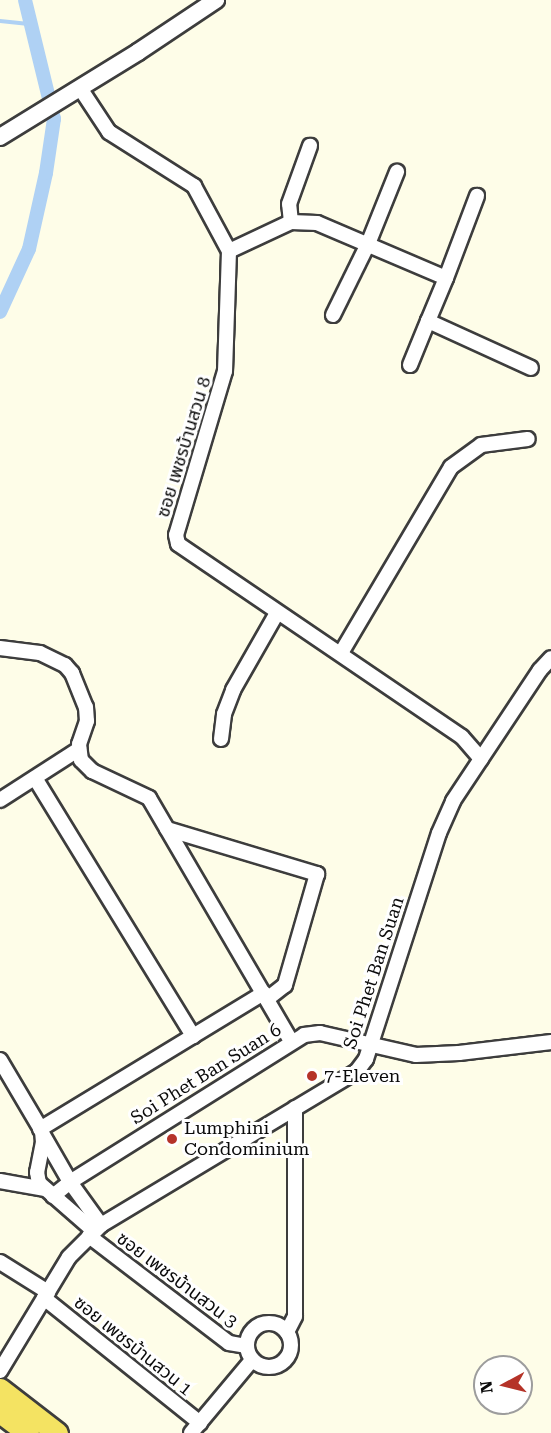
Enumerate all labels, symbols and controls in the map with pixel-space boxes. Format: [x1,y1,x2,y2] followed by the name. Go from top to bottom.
[152,374,216,520] street label: ซอย เพชรบ้านสวน 8
[339,894,409,1052] street label: Soi Phet Ban Suan
[127,1019,285,1129] street label: Soi Phet Ban Suan 6
[324,1065,400,1087] place label: 7-Eleven
[305,1069,319,1083] marker: 7-Eleven
[184,1118,309,1160] place label: Lumphini Condominium
[165,1132,179,1146] marker: Lumphini Condominium
[112,1228,242,1332] street label: ซอย เพชรบ้านสวน 3
[70,1292,196,1400] street label: ซอย เพชรบ้านสวน 1
[473,1355,533,1415] north arrow
[476,1380,497,1394] text: N

